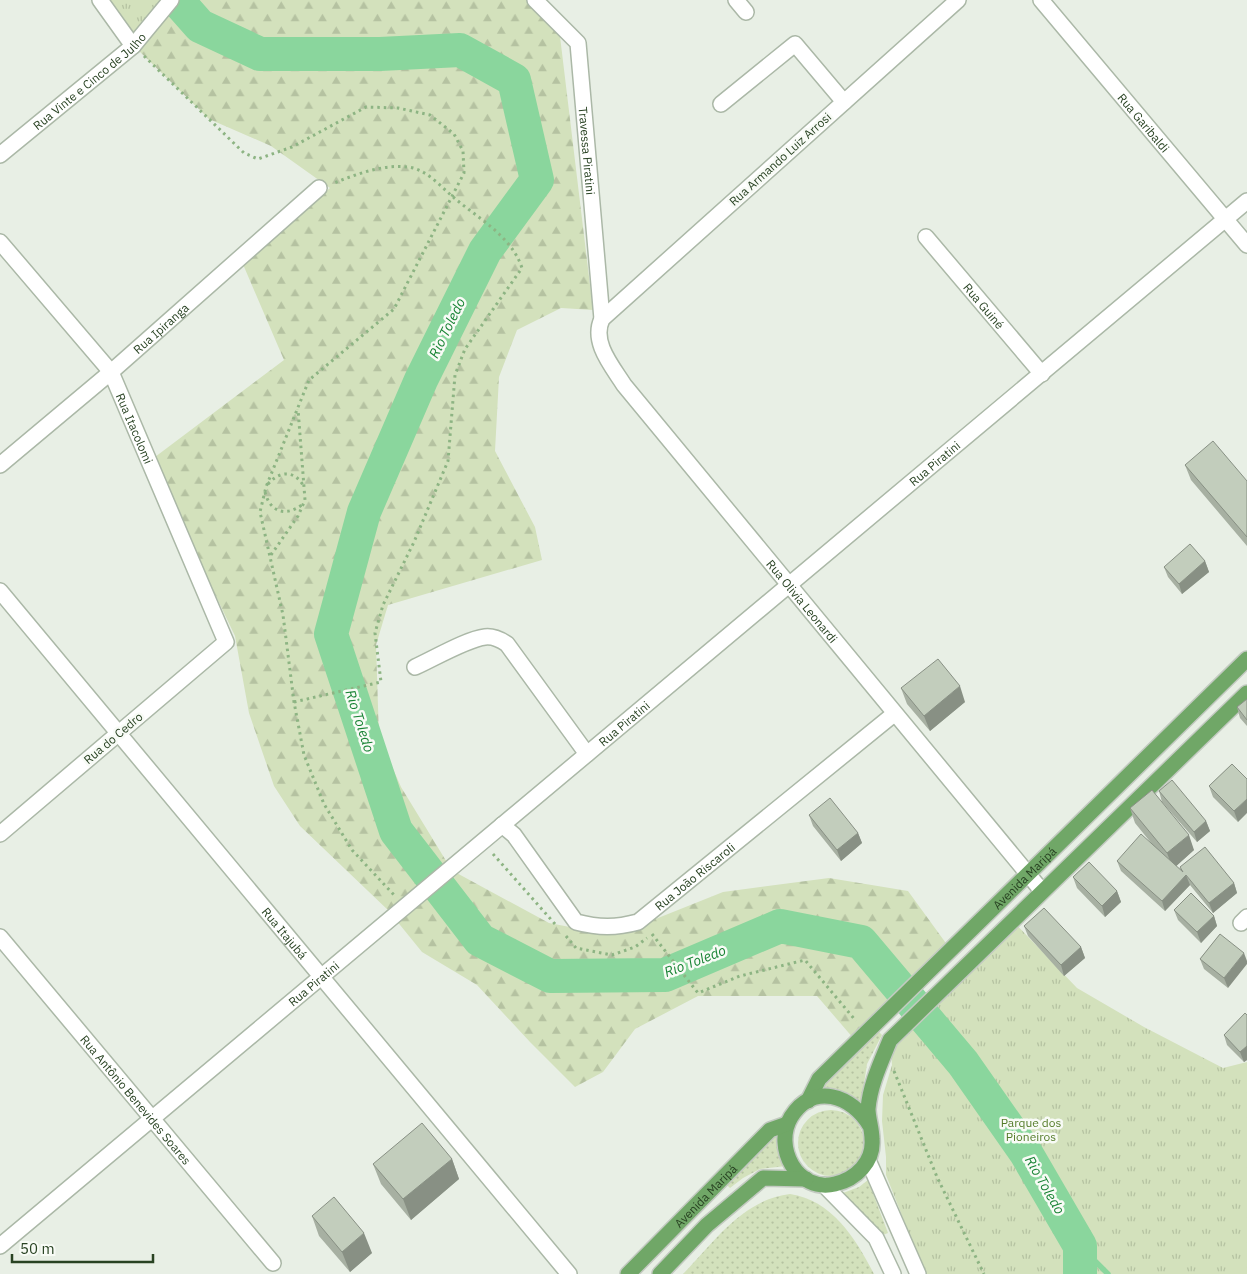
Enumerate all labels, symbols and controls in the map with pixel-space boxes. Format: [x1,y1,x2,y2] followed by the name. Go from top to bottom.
[30,29,149,133] street label: Rua Vinte e Cinco de Julho
[1115,90,1173,155] street label: Rua Garibaldi
[576,106,599,195] street label: Travessa Piratini
[726,109,834,209] street label: Rua Armando Luiz Arrosi
[961,280,1008,332] street label: Rua Guiné
[425,295,469,361] water label: Rio Toledo
[130,299,192,357] street label: Rua Ipiranga
[113,391,157,466] street label: Rua Itacolomi
[906,437,963,489] street label: Rua Piratini
[764,556,841,646] street label: Rua Olivia Leonardi
[341,687,379,755] water label: Rio Toledo
[595,698,652,749] street label: Rua Piratini
[80,709,146,767] street label: Rua do Cedro
[651,839,738,913] street label: Rua João Riscaroli
[989,843,1059,912] street label: Avenida Maripá
[259,904,311,962] street label: Rua Itajubá
[662,941,729,981] water label: Rio Toledo
[285,958,342,1009] street label: Rua Piratini
[78,1032,195,1168] street label: Rua Antônio Benevides Soares
[1001,1115,1061,1144] park label: Parque dos Pioneiros
[1021,1152,1069,1218] water label: Rio Toledo
[671,1160,740,1230] street label: Avenida Maripá
[12,1232,154,1264] scale bar
[20,1239,55,1258] text: 50 m

